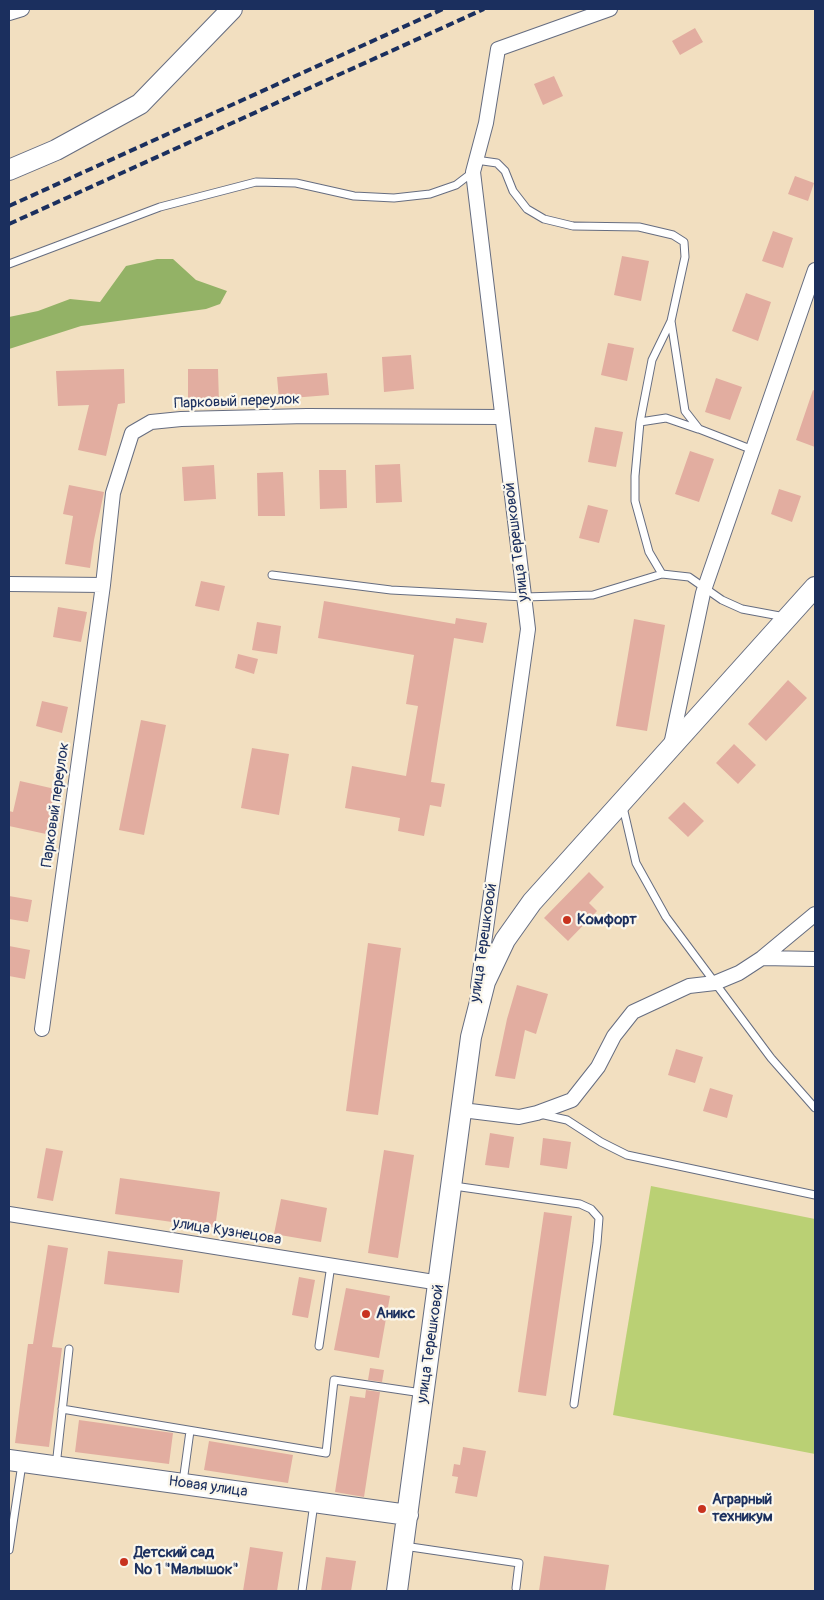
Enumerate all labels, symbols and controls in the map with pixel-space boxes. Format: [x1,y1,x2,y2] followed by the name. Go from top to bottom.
[174,391,300,413] street label: Парковый переулок
[501,481,533,603] street label: улица Терешковой
[38,741,74,869] street label: Парковый переулок
[467,882,501,1004] street label: улица Терешковой
[577,911,637,929] place label: Комфорт
[561,914,573,926] marker: Комфорт
[171,1215,283,1249] street label: улица Кузнецова
[414,1283,448,1405] street label: улица Терешковой
[376,1305,415,1323] place label: Аникс
[360,1308,372,1320] marker: Аникс
[167,1473,249,1501] street label: Новая улица
[712,1491,773,1526] place label: Аграрный техникум
[696,1503,708,1515] marker: Аграрный техникум
[134,1544,238,1579] place label: Детский сад № 1 "Малышок"
[118,1556,130,1568] marker: Детский сад № 1 "Малышок"

